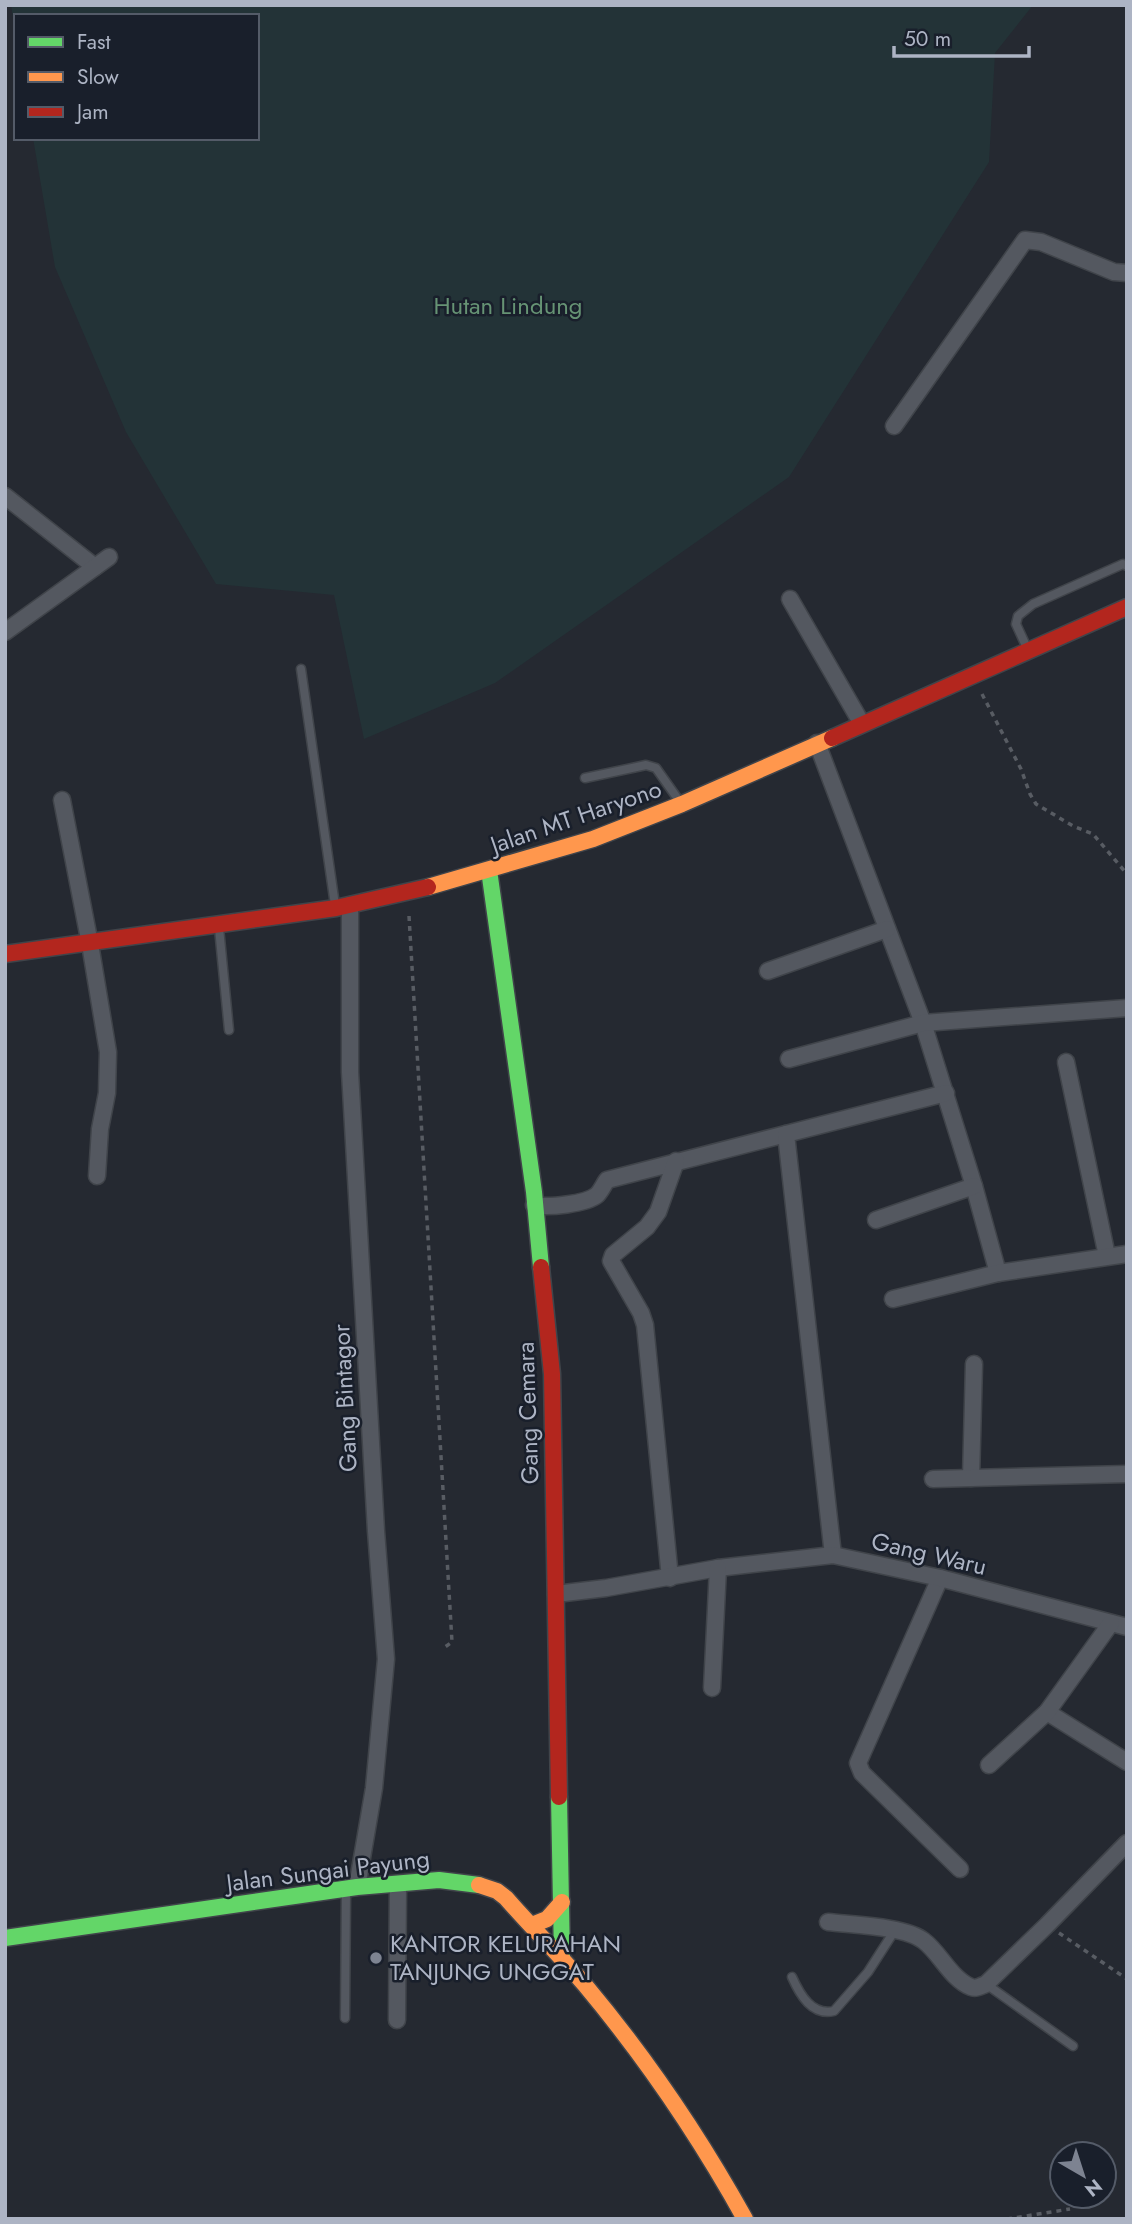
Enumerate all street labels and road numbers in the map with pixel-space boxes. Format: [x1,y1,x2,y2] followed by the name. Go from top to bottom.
[483,771,666,863] street label: Jalan MT Haryono
[323,1322,366,1473] street label: Gang Bintagor
[508,1341,547,1485] street label: Gang Cemara
[868,1523,990,1584] street label: Gang Waru
[221,1841,432,1901] street label: Jalan Sungai Payung

